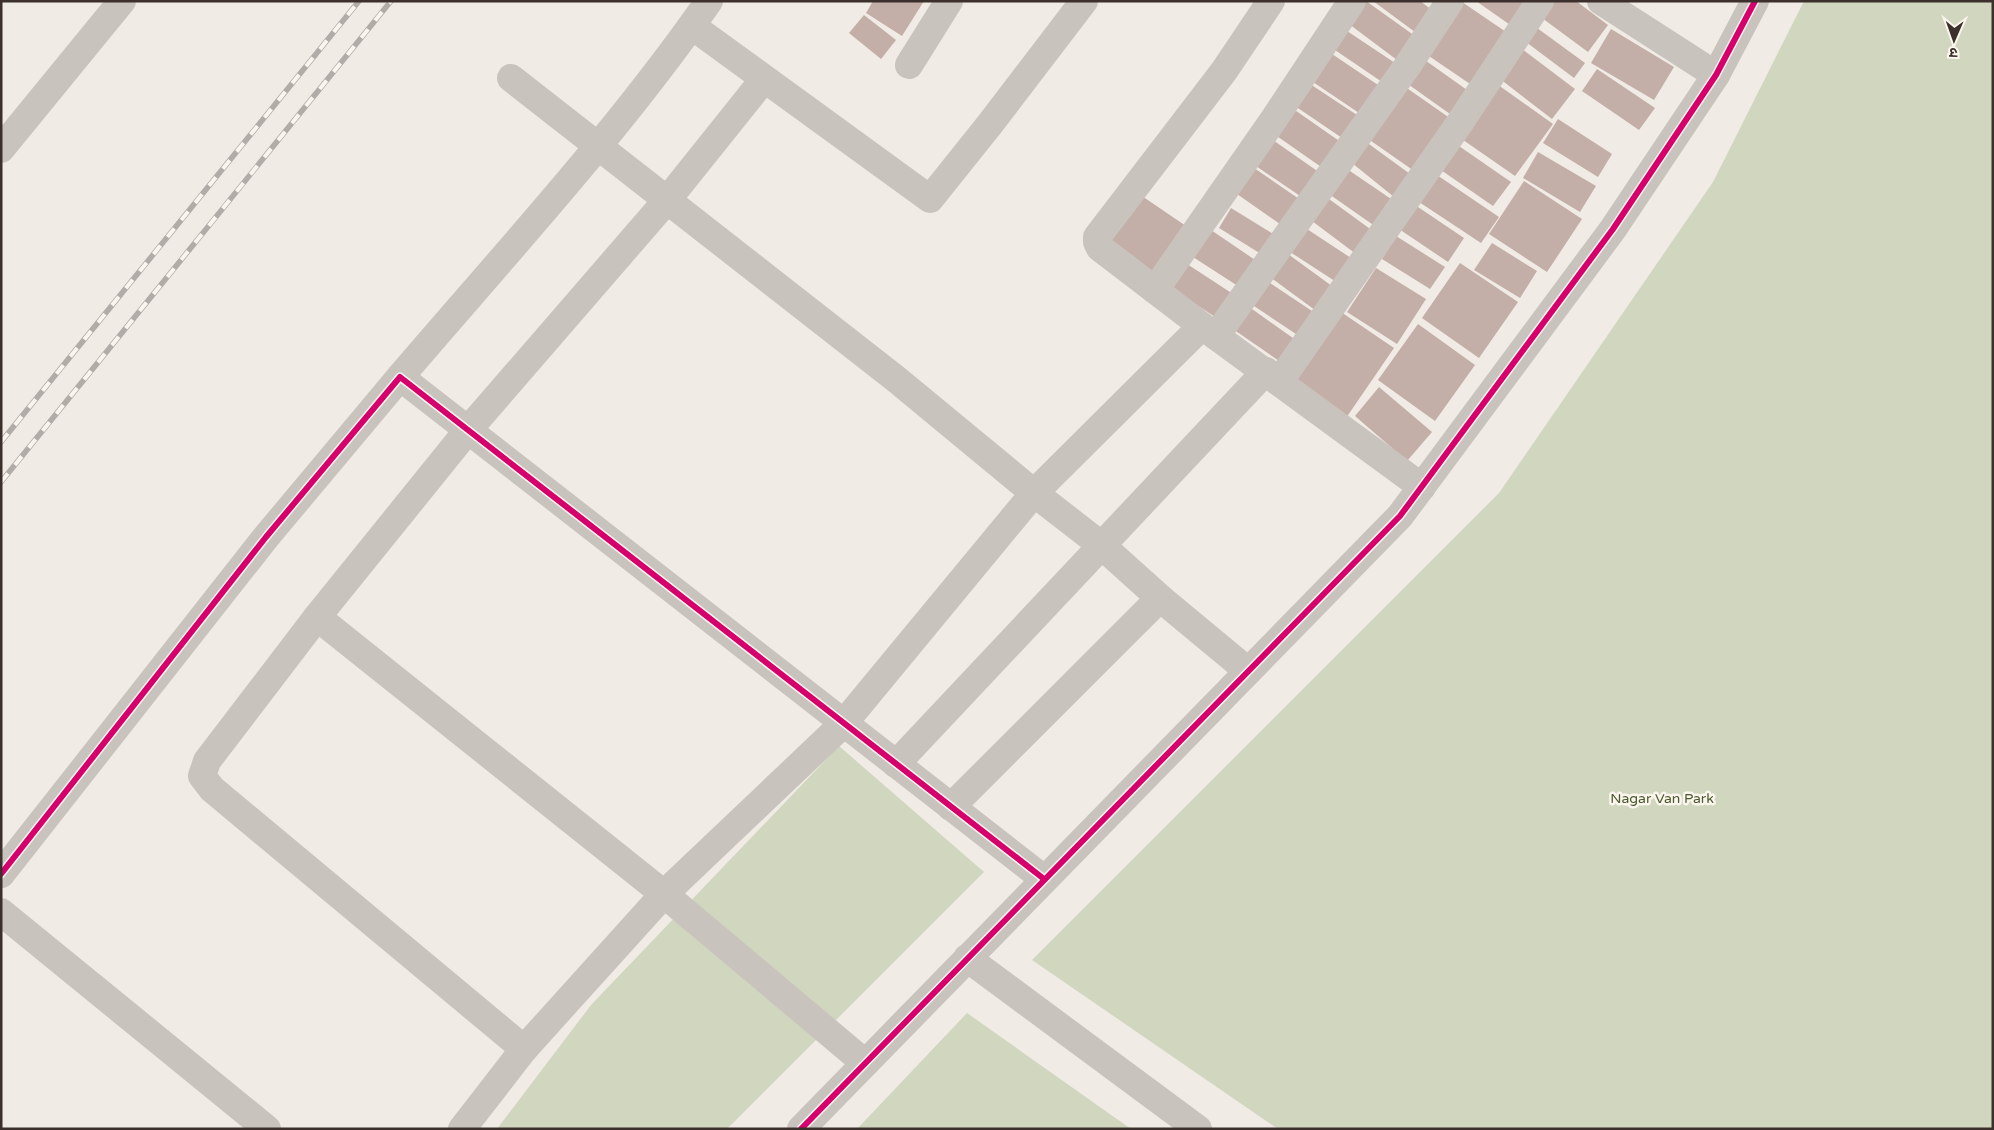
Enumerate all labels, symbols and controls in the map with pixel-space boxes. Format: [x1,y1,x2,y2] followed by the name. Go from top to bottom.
[1929,15,1979,65] north arrow
[1948,44,1958,61] text: उ
[1610,790,1714,807] park label: Nagar Van Park

